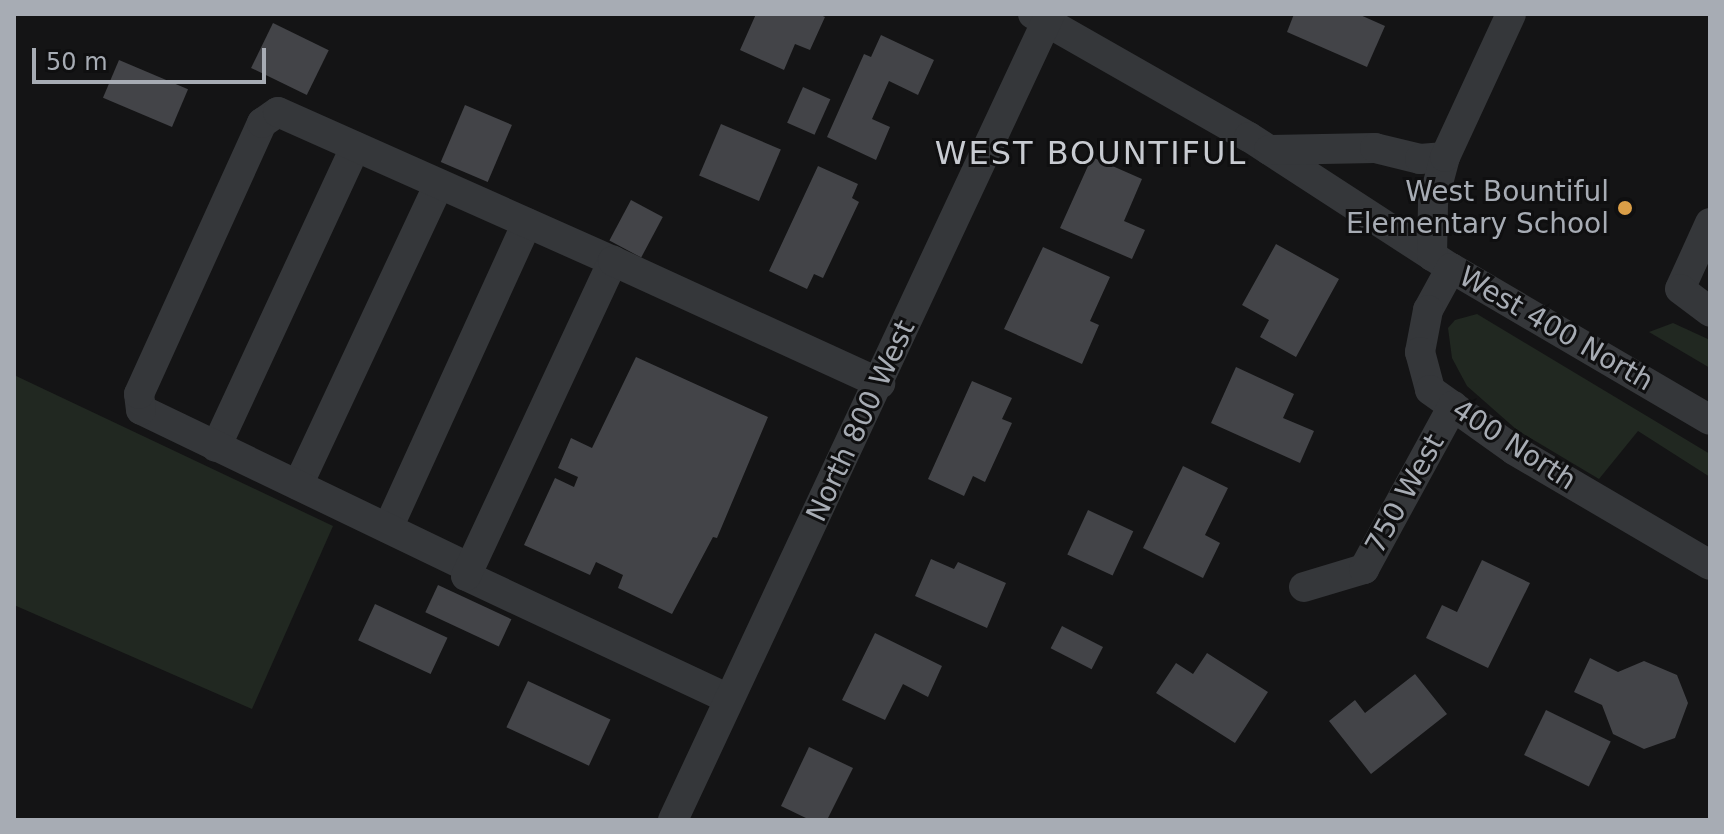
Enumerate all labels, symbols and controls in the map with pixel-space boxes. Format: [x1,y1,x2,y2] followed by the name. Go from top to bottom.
[36,32,270,82] scale bar
[46,48,108,76] text: 50 m
[935,134,1247,172] district label: WEST BOUNTIFUL
[1346,175,1609,241] place label: West Bountiful Elementary School
[1616,199,1634,217] marker: West Bountiful Elementary School
[1453,260,1659,398] street label: West 400 North
[800,315,922,527] street label: North 800 West
[1446,393,1582,497] street label: 400 North
[1359,428,1451,560] street label: 750 West

